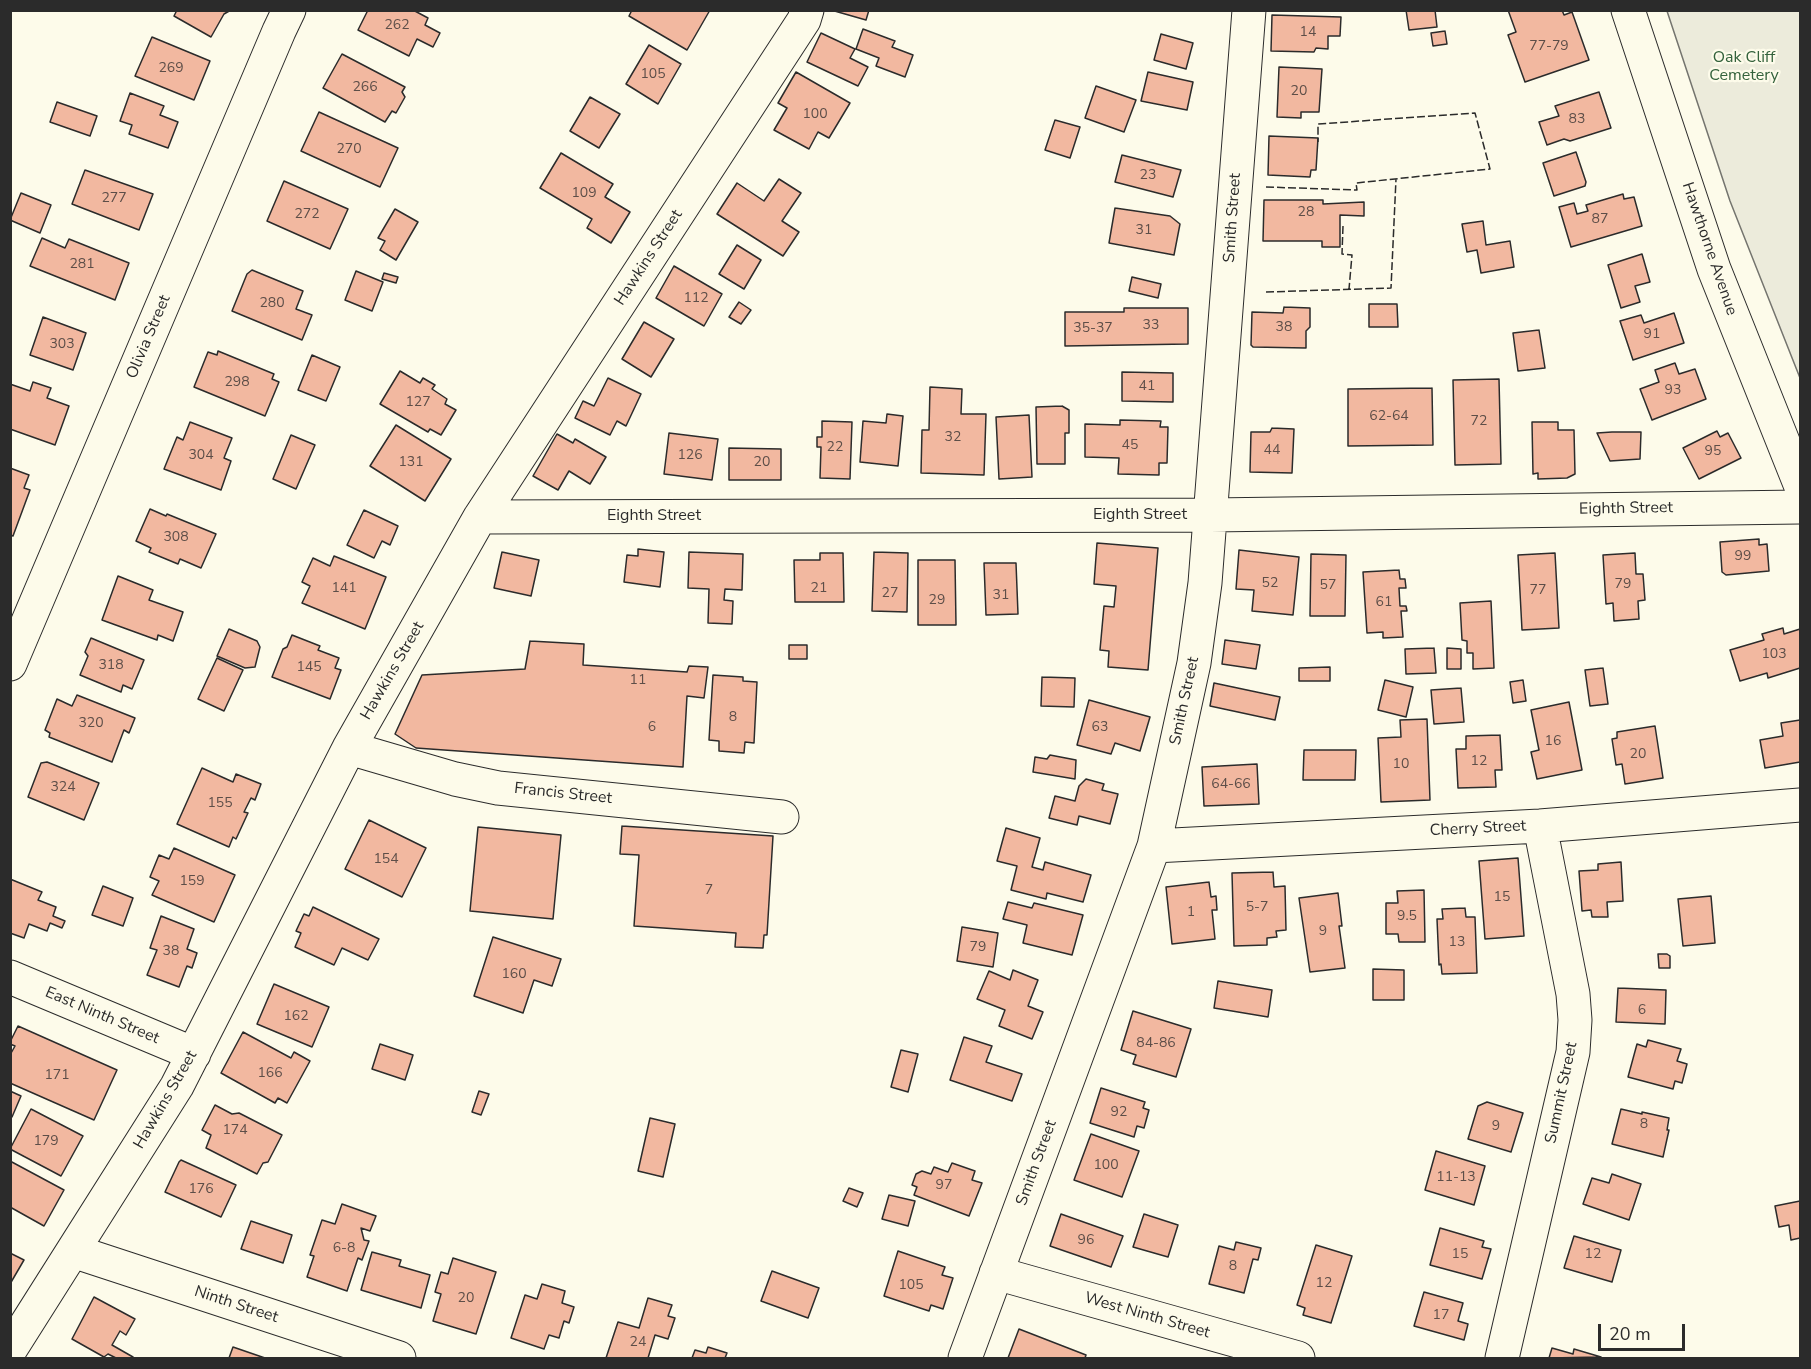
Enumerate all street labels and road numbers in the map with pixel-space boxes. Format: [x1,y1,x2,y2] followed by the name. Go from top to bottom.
[1220,173,1246,263] street label: Smith Street
[1677,180,1741,318] street label: Hawthorne Avenue
[611,207,687,309] street label: Hawkins Street
[123,292,175,382] street label: Olivia Street
[1579,499,1673,519] street label: Eighth Street
[1093,505,1187,525] street label: Eighth Street
[607,506,701,526] street label: Eighth Street
[357,618,429,724] street label: Hawkins Street
[1166,655,1204,747] street label: Smith Street
[513,779,613,809] street label: Francis Street
[1429,817,1527,841] street label: Cherry Street
[42,983,162,1049] street label: East Ninth Street
[1542,1040,1582,1146] street label: Summit Street
[130,1047,202,1153] street label: Hawkins Street
[1013,1118,1061,1208] street label: Smith Street
[192,1282,280,1328] street label: Ninth Street
[1082,1289,1212,1343] street label: West Ninth Street

